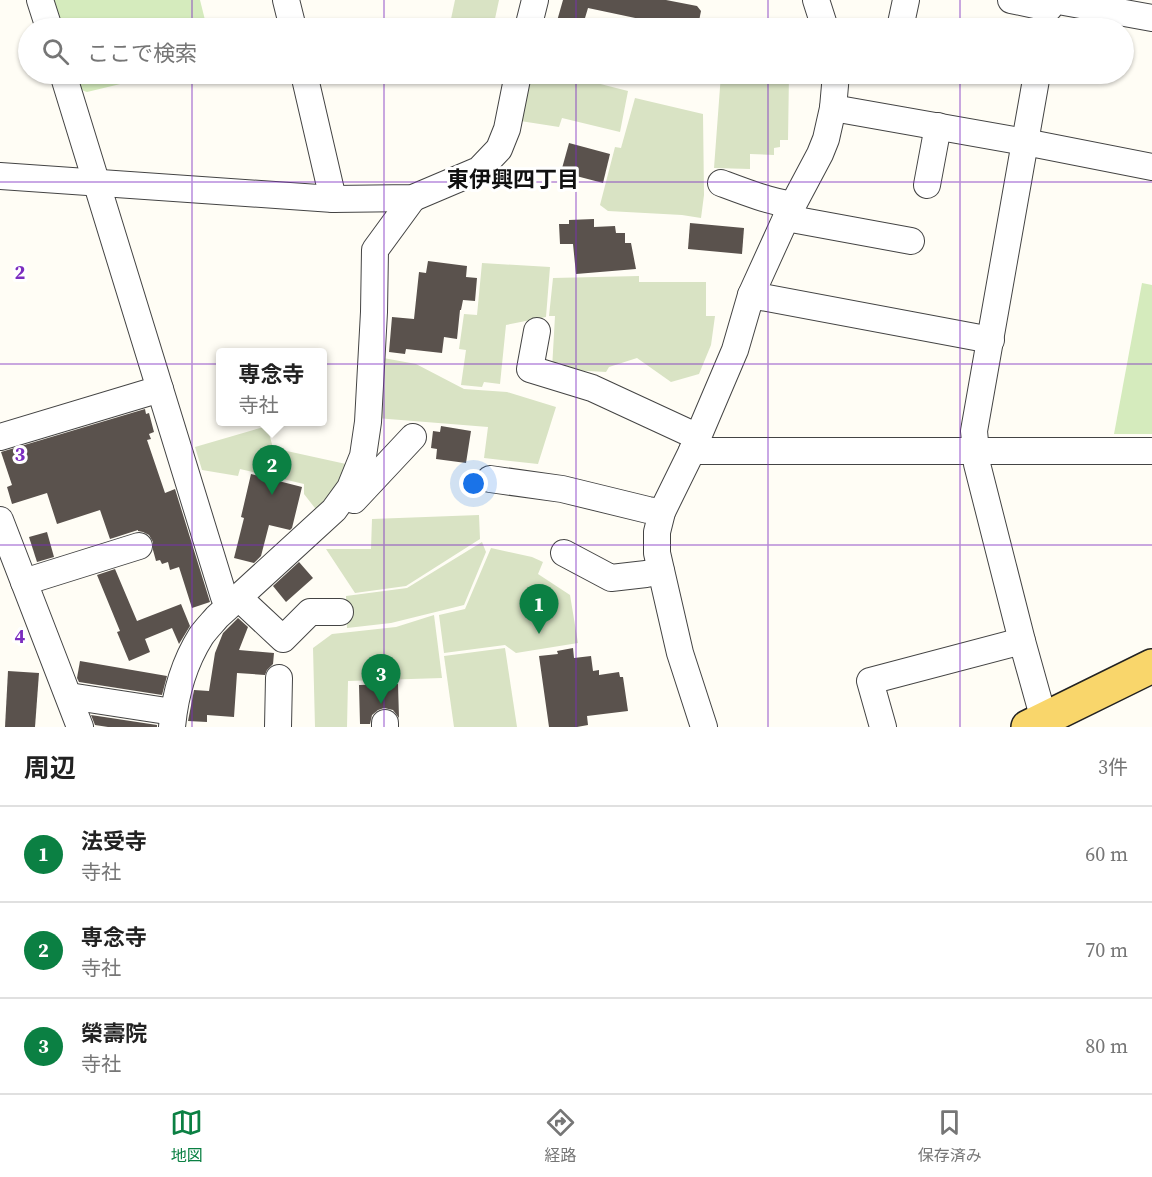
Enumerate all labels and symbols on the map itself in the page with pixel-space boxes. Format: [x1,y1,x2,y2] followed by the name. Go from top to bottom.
[447,164,579,194] district label: 東伊興四丁目
[15,258,26,286] text: 2
[15,440,26,468] text: 3
[252,446,292,495] pin: 2
[459,469,488,498] your location
[520,584,558,634] pin: 1
[15,622,26,650] text: 4
[362,654,400,704] pin: 3

